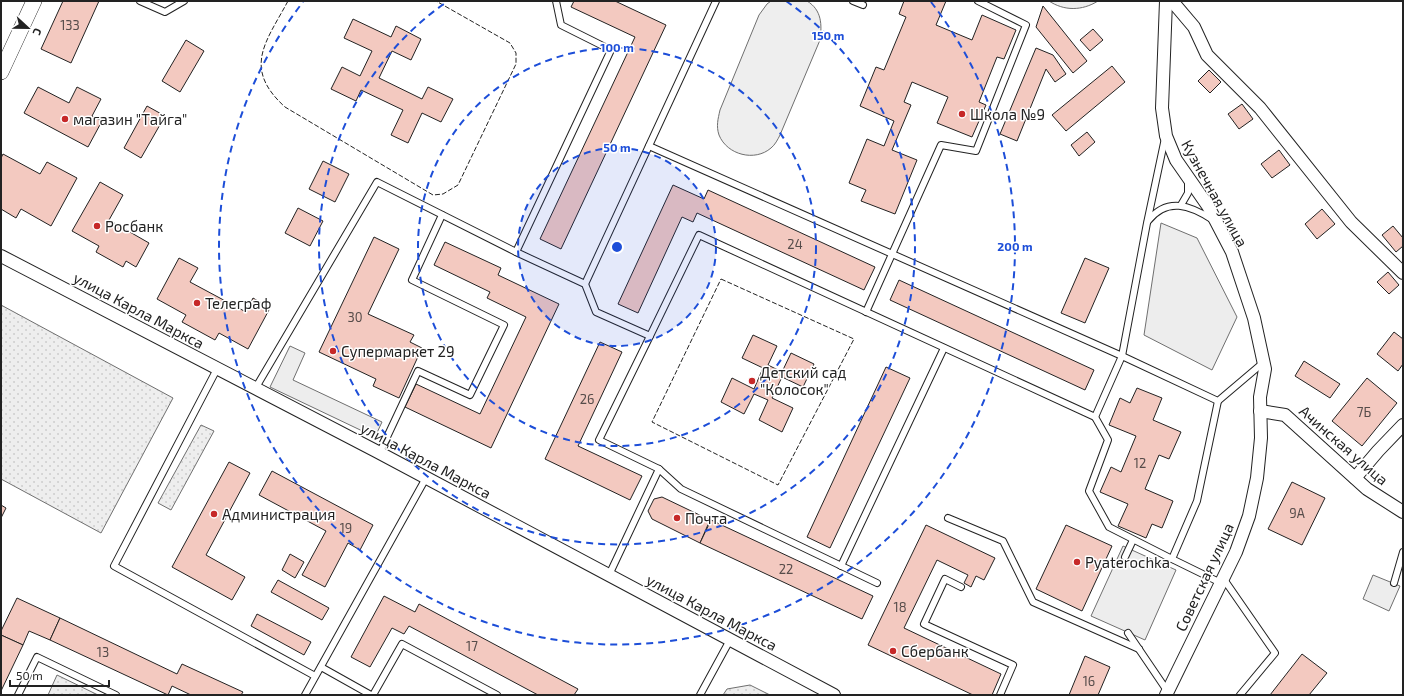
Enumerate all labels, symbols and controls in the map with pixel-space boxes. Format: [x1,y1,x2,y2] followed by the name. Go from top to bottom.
[8,8,48,48] north arrow
[60,17,80,33] house number: 133
[30,26,45,38] text: С
[812,28,844,42] text: 150 m
[600,40,634,54] text: 100 m
[970,105,1045,123] place label: Школа №9
[957,109,967,119] marker: Школа №9
[73,110,187,128] place label: магазин "Тайга"
[60,114,70,124] marker: магазин "Тайга"
[1177,136,1252,250] street label: Кузнечная улица
[603,140,631,154] text: 50 m
[105,217,163,235] place label: Росбанк
[92,221,102,231] marker: Росбанк
[787,236,803,252] house number: 24
[997,239,1033,253] text: 200 m
[610,240,624,254] centre of rings
[70,268,207,353] street label: улица Карла Маркса
[205,294,271,312] place label: Телеграф
[192,298,202,308] marker: Телеграф
[347,309,363,325] house number: 30
[341,342,455,361] place label: Супермаркет 29
[328,346,338,356] marker: Супермаркет 29
[760,363,846,398] place label: Детский сад "Колосок"
[747,376,757,386] marker: Детский сад "Колосок"
[580,391,594,407] house number: 26
[1295,402,1392,489] street label: Ачинская улица
[1357,404,1371,420] house number: 7Б
[357,418,494,503] street label: улица Карла Маркса
[1134,455,1146,471] house number: 12
[222,505,335,523] place label: Администрация
[1289,505,1305,521] house number: 9А
[209,509,219,519] marker: Администрация
[685,509,727,527] place label: Почта
[672,513,682,523] marker: Почта
[340,520,352,536] house number: 19
[1171,520,1238,634] street label: Советская улица
[1085,553,1170,571] place label: Pyaterochka
[1072,557,1082,567] marker: Pyaterochka
[779,561,793,577] house number: 22
[643,570,780,655] street label: улица Карла Маркса
[893,599,907,615] house number: 18
[466,638,478,654] house number: 17
[901,642,969,660] place label: Сбербанк
[97,644,109,660] house number: 13
[888,646,898,656] marker: Сбербанк
[10,662,109,688] scale bar
[16,668,43,682] text: 50 m
[1083,673,1095,689] house number: 16

